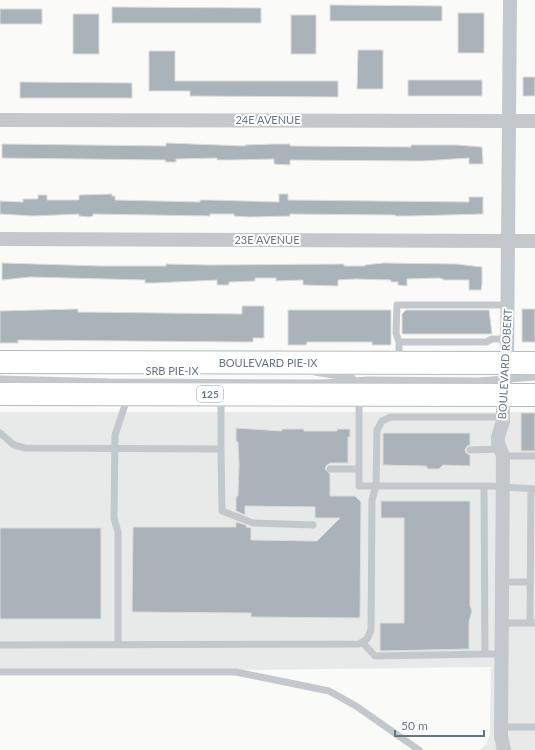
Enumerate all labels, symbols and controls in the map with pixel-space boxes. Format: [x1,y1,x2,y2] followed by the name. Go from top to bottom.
[235,113,301,126] street label: 24E AVENUE
[234,233,300,246] street label: 23E AVENUE
[495,308,514,420] street label: BOULEVARD ROBERT
[219,356,318,369] street label: BOULEVARD PIE-IX
[145,364,199,377] street label: SRB PIE-IX
[197,386,223,402] road number: 125
[395,712,484,738] scale bar
[401,718,428,733] text: 50 m

